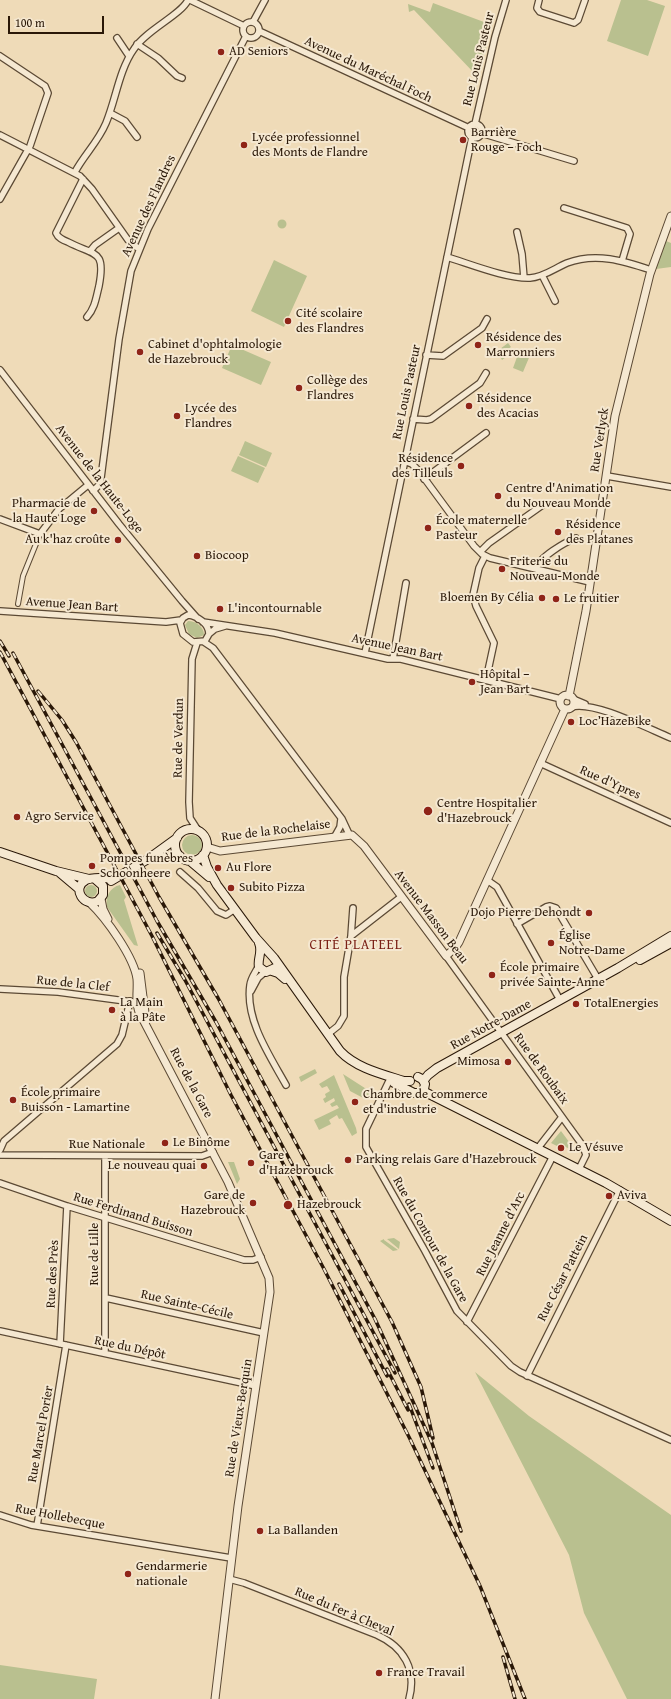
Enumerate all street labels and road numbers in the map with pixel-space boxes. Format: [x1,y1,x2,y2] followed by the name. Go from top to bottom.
[460,10,498,108] street label: Rue Louis Pasteur
[302,34,434,106] street label: Avenue du Maréchal Foch
[119,153,179,259] street label: Avenue des Flandres
[389,343,425,441] street label: Rue Louis Pasteur
[587,407,613,473] street label: Rue Verlyck
[52,421,146,537] street label: Avenue de la Haute-Loge
[25,594,119,616] street label: Avenue Jean Bart
[350,631,444,665] street label: Avenue Jean Bart
[171,698,187,778] street label: Rue de Verdun
[577,763,643,803] street label: Rue d'Ypres
[221,817,331,845] street label: Rue de la Rochelaise
[391,867,471,967] street label: Avenue Masson Beau
[36,972,110,996] street label: Rue de la Clef
[448,996,534,1054] street label: Rue Notre-Dame
[510,1031,572,1107] street label: Rue de Roubaix
[166,1045,216,1121] street label: Rue de la Gare
[69,1137,145,1153] street label: Rue Nationale
[389,1174,471,1306] street label: Rue du Contour de la Gare
[71,1189,195,1241] street label: Rue Ferdinand Buisson
[473,1189,529,1279] street label: Rue Jeanne d'Arc
[87,1223,103,1285] street label: Rue de Lille
[534,1232,592,1324] street label: Rue César Pattein
[43,1240,63,1308] street label: Rue des Près
[139,1287,235,1323] street label: Rue Sainte-Cécile
[93,1333,167,1363] street label: Rue du Dépôt
[222,1358,256,1478] street label: Rue de Vieux-Berquin
[25,1384,57,1484] street label: Rue Marcel Porier
[14,1501,106,1533] street label: Rue Hollebecque
[292,1584,396,1640] street label: Rue du Fer à Cheval

